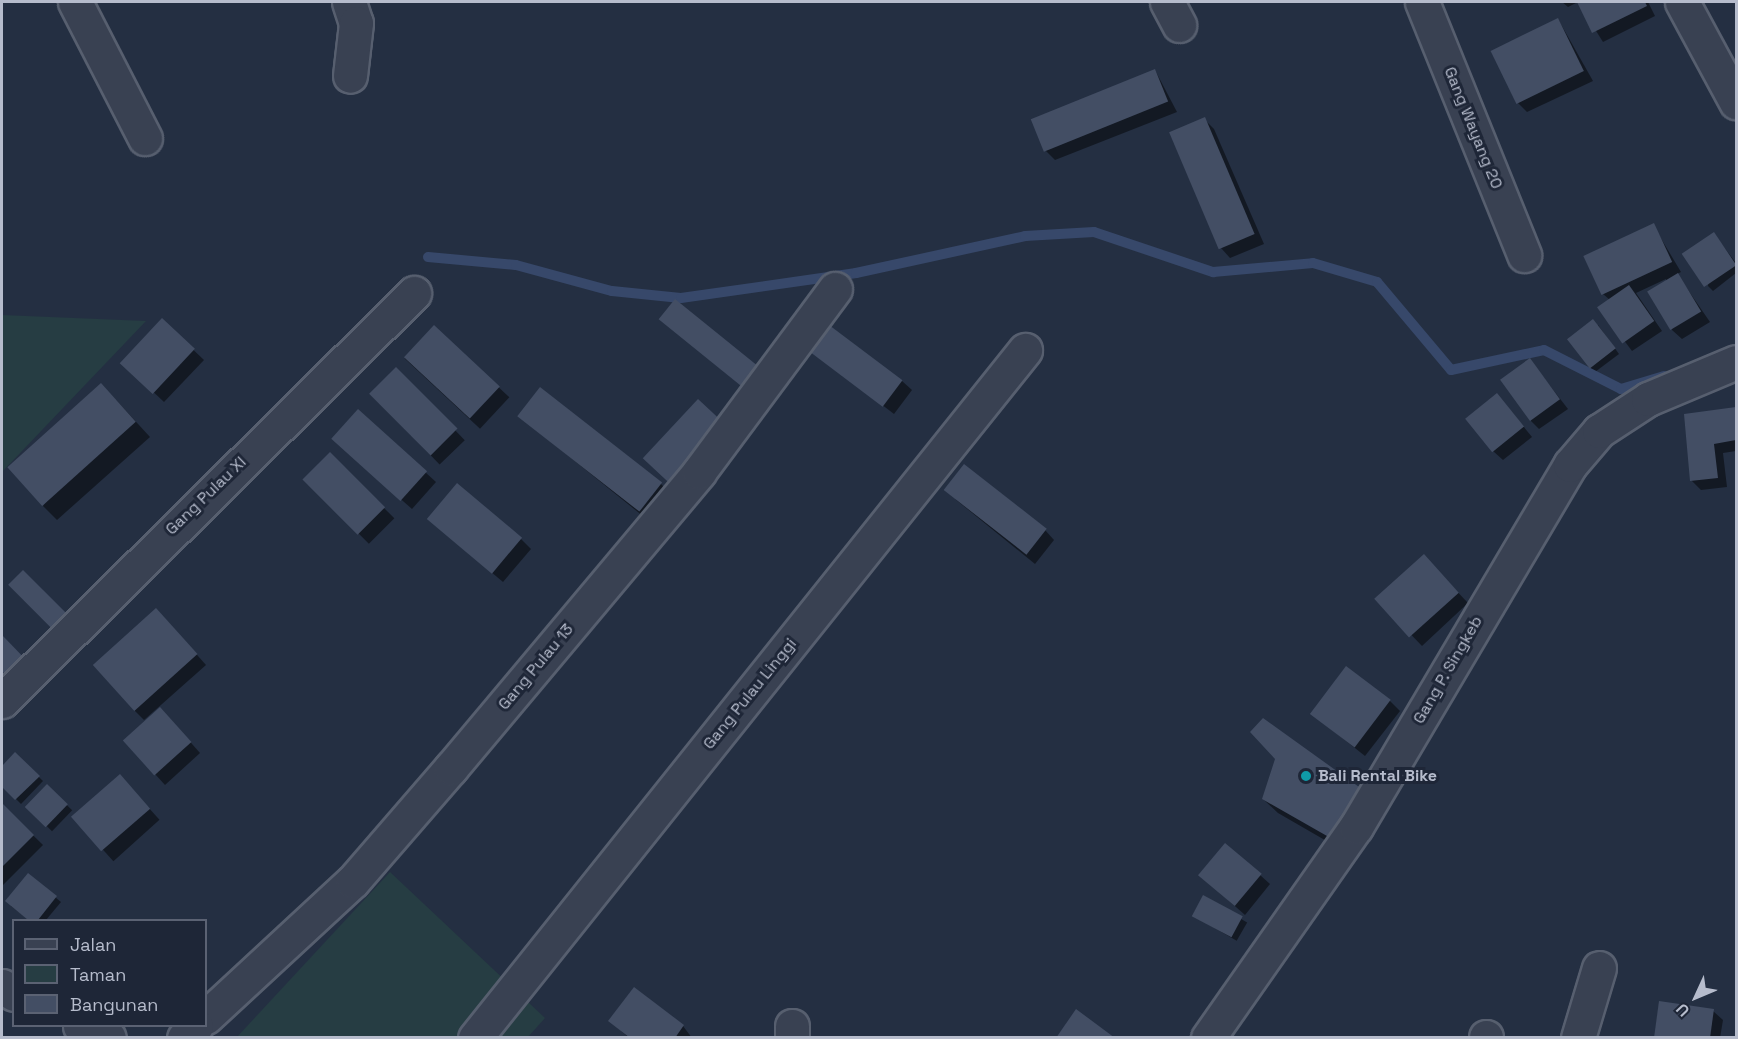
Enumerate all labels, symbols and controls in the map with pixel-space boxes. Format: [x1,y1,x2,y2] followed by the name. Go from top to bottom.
[1440,64,1506,192] street label: Gang Wayang 20
[162,453,250,539] street label: Gang Pulau XI
[1409,612,1487,728] street label: Gang P. Singkeb
[494,620,578,714] street label: Gang Pulau 13
[699,635,801,753] street label: Gang Pulau Linggi
[1318,766,1437,786] place label: Bali Rental Bike
[1299,769,1313,783] marker: Bali Rental Bike
[12,919,207,1027] legend
[70,933,116,956] text: Jalan
[70,963,126,986] text: Taman
[1666,967,1726,1027] north arrow
[70,993,158,1016] text: Bangunan
[1671,999,1694,1021] text: U

